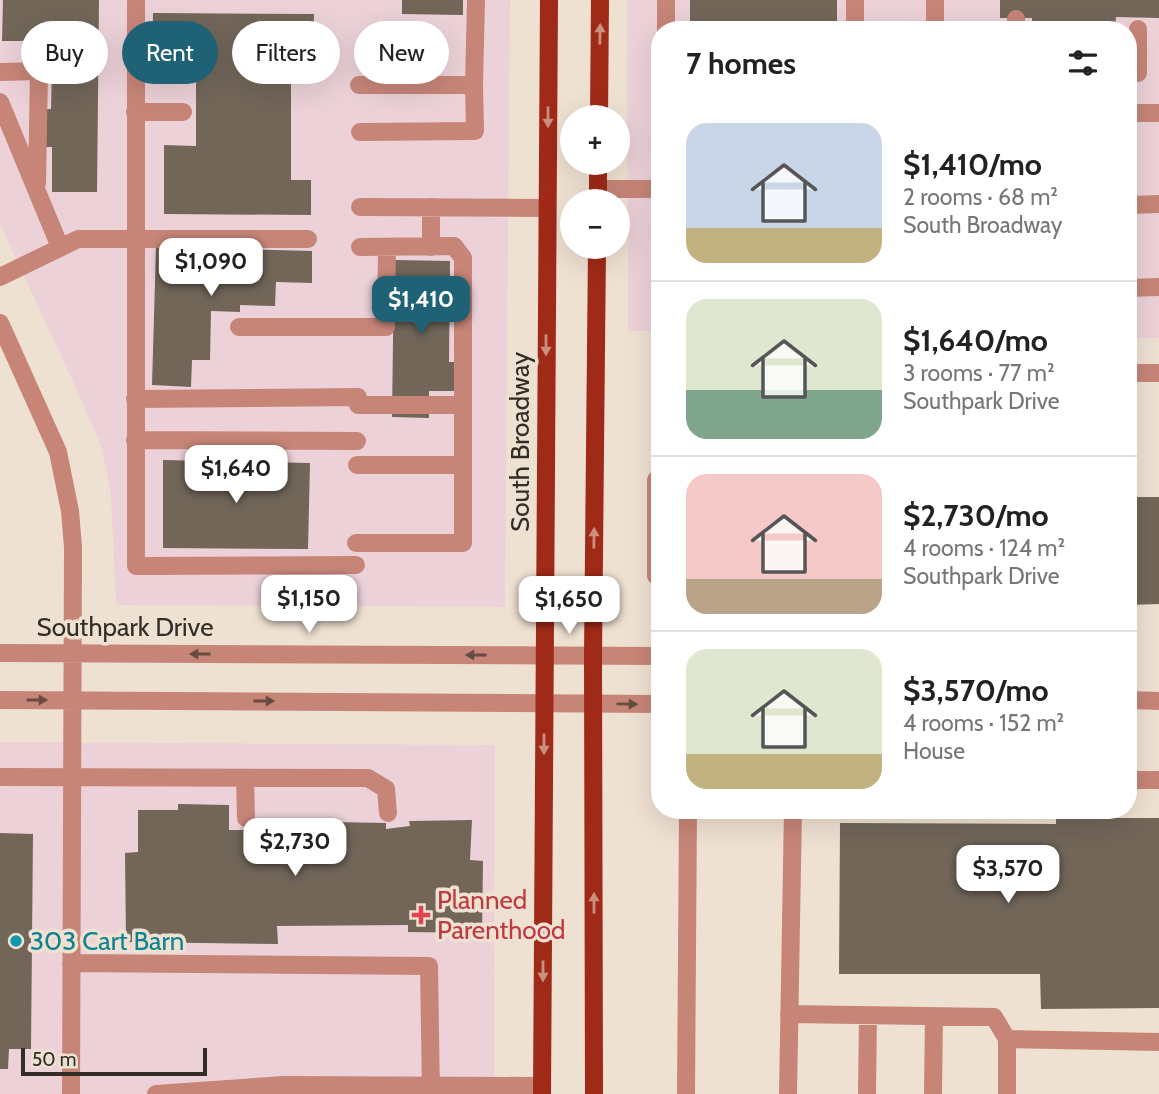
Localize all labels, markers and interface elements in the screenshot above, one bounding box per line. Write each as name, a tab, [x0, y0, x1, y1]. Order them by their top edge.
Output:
chip: Buy	[21, 21, 108, 84]
chip: Rent	[122, 21, 218, 84]
chip: Filters	[232, 21, 340, 84]
chip: New	[354, 21, 449, 84]
one-way arrow	[594, 23, 606, 45]
icon: filters	[1064, 44, 1102, 82]
text: 7 homes	[686, 45, 796, 82]
map controls	[560, 105, 630, 259]
button: +	[560, 105, 630, 175]
one-way arrow	[542, 106, 554, 128]
text: $1,410/mo	[903, 146, 1042, 183]
icon: home	[742, 151, 826, 235]
text: 2 rooms · 68 m²	[903, 183, 1058, 211]
button: −	[560, 189, 630, 259]
text: South Broadway	[903, 211, 1062, 239]
pin: $1,090	[154, 238, 268, 298]
text: $1,090	[175, 247, 247, 275]
pin: $1,410	[364, 276, 478, 336]
text: $1,410	[388, 285, 454, 313]
text: $1,640/mo	[903, 322, 1048, 359]
icon: home	[742, 327, 826, 411]
one-way arrow	[541, 334, 552, 356]
street label: South Broadway	[504, 352, 536, 532]
text: 3 rooms · 77 m²	[903, 359, 1055, 387]
text: Southpark Drive	[903, 387, 1060, 415]
pin: $1,640	[179, 446, 293, 505]
text: $1,640	[201, 454, 271, 482]
text: $2,730/mo	[903, 497, 1049, 534]
icon: home	[742, 502, 826, 586]
one-way arrow	[588, 527, 600, 549]
text: 4 rooms · 124 m²	[903, 534, 1065, 562]
text: Southpark Drive	[903, 562, 1060, 590]
pin: $1,150	[252, 576, 366, 635]
pin: $1,650	[512, 576, 626, 636]
text: $1,150	[277, 584, 341, 612]
text: $1,650	[535, 585, 603, 613]
street label: Southpark Drive	[37, 611, 213, 643]
one-way arrow	[189, 648, 211, 660]
one-way arrow	[465, 649, 487, 661]
text: $3,570/mo	[903, 672, 1049, 709]
icon: home	[742, 677, 826, 761]
one-way arrow	[26, 694, 48, 706]
one-way arrow	[253, 695, 275, 707]
one-way arrow	[616, 698, 638, 710]
text: 4 rooms · 152 m²	[903, 709, 1064, 737]
one-way arrow	[538, 733, 550, 755]
text: House	[903, 737, 965, 765]
pin: $2,730	[238, 818, 352, 878]
text: $2,730	[259, 827, 331, 855]
pin: $3,570	[951, 846, 1065, 905]
text: $3,570	[972, 854, 1044, 882]
place label: Planned Parenthood	[437, 884, 565, 946]
one-way arrow	[588, 892, 600, 914]
marker: Planned Parenthood	[411, 905, 431, 925]
place label: 303 Cart Barn	[30, 925, 184, 957]
marker: 303 Cart Barn	[8, 933, 24, 949]
one-way arrow	[537, 960, 549, 982]
scale bar	[21, 1045, 206, 1077]
text: 50 m	[32, 1048, 76, 1071]

